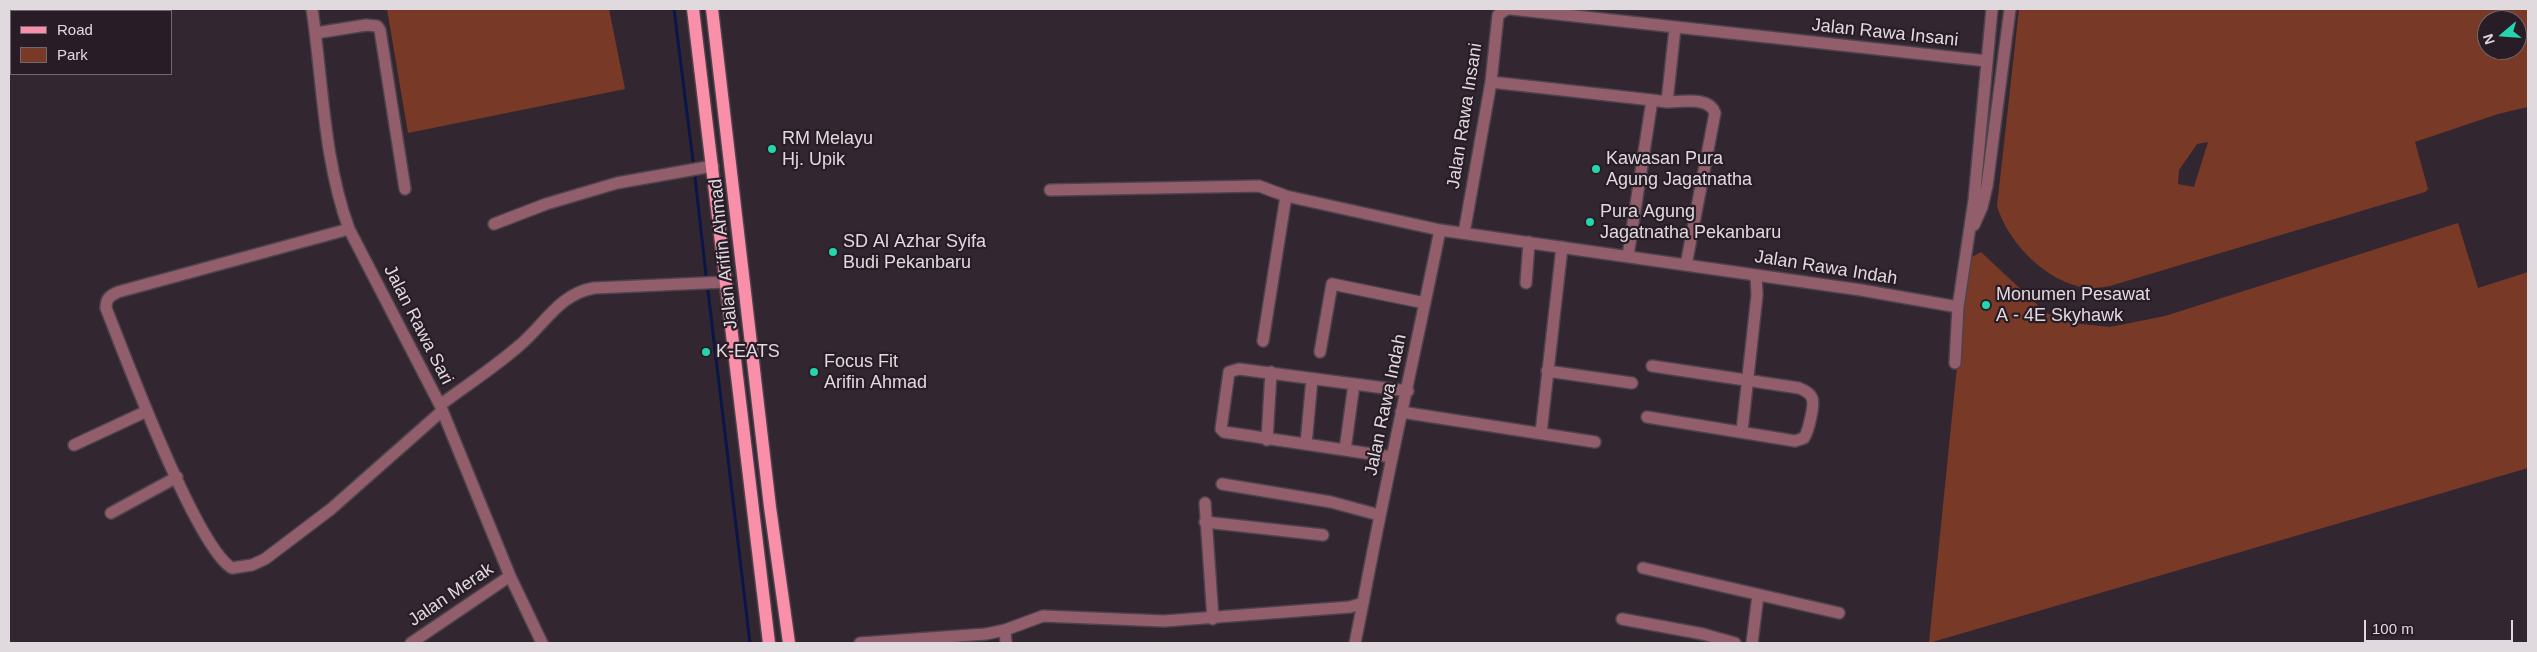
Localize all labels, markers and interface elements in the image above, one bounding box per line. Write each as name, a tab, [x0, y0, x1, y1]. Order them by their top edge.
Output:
legend	[10, 10, 172, 75]
north arrow	[2477, 10, 2527, 60]
street label: Jalan Rawa Insani	[1811, 15, 1959, 51]
text: Road	[57, 21, 93, 38]
text: N	[2480, 32, 2498, 47]
street label: Jalan Rawa Insani	[1443, 42, 1487, 190]
text: Park	[57, 46, 88, 63]
place label: RM Melayu Hj. Upik	[782, 128, 873, 170]
marker: RM Melayu Hj. Upik	[766, 143, 778, 155]
place label: Kawasan Pura Agung Jagatnatha	[1606, 148, 1752, 190]
marker: Kawasan Pura Agung Jagatnatha	[1590, 163, 1602, 175]
street label: Jalan Arifin Ahmad	[705, 178, 743, 330]
place label: Pura Agung Jagatnatha Pekanbaru	[1600, 201, 1781, 243]
marker: Pura Agung Jagatnatha Pekanbaru	[1584, 216, 1596, 228]
place label: SD Al Azhar Syifa Budi Pekanbaru	[843, 231, 986, 274]
marker: SD Al Azhar Syifa Budi Pekanbaru	[827, 246, 839, 258]
street label: Jalan Rawa Indah	[1753, 246, 1899, 290]
street label: Jalan Rawa Sari	[379, 262, 457, 388]
place label: Monumen Pesawat A - 4E Skyhawk	[1996, 284, 2150, 326]
marker: Monumen Pesawat A - 4E Skyhawk	[1980, 299, 1992, 311]
street label: Jalan Rawa Indah	[1360, 332, 1412, 478]
place label: K-EATS	[716, 341, 780, 363]
marker: K-EATS	[700, 346, 712, 358]
place label: Focus Fit Arifin Ahmad	[824, 351, 927, 394]
marker: Focus Fit Arifin Ahmad	[808, 366, 820, 378]
street label: Jalan Merak	[404, 559, 498, 631]
scale bar	[2367, 610, 2516, 642]
text: 100 m	[2372, 620, 2414, 637]

